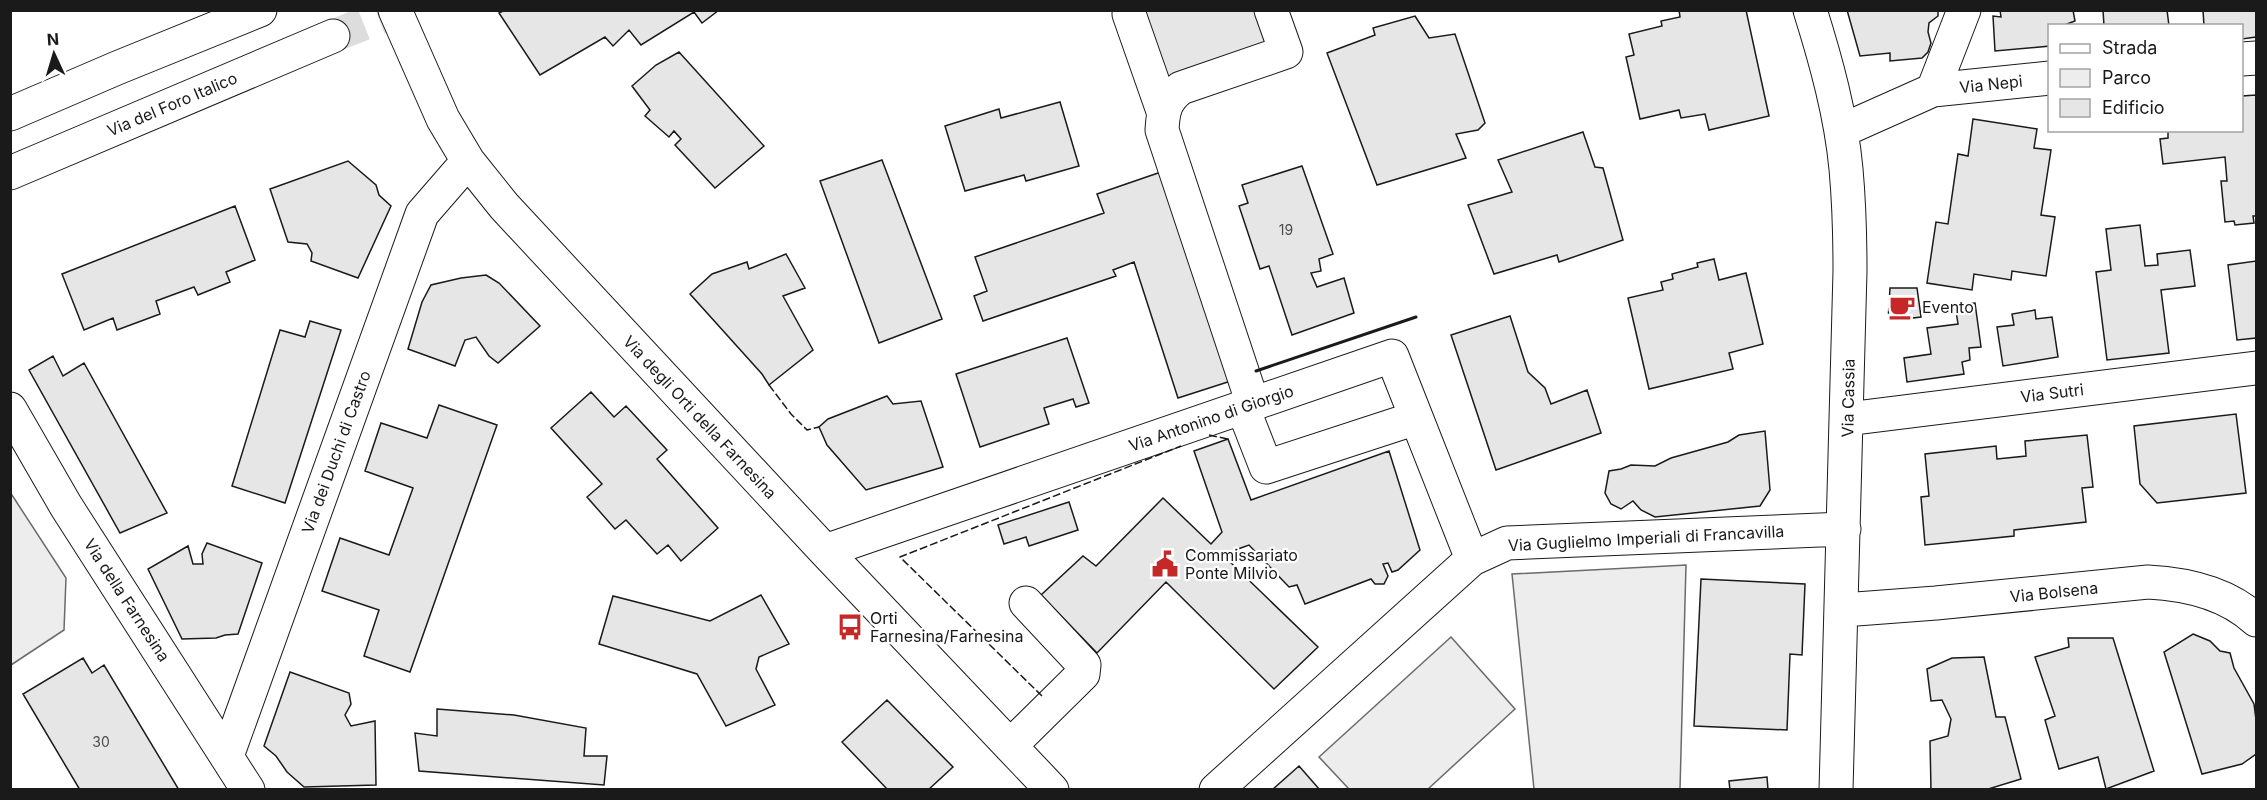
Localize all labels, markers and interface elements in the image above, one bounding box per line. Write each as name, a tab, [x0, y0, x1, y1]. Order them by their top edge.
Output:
north arrow	[24, 24, 84, 84]
legend	[2048, 24, 2243, 132]
text: N	[46, 29, 60, 49]
text: Strada	[2102, 37, 2157, 58]
text: Parco	[2102, 67, 2151, 88]
street label: Via del Foro Italico	[104, 68, 240, 140]
street label: Via Nepi	[1958, 71, 2024, 97]
text: Edificio	[2102, 97, 2165, 118]
house number: 19	[1279, 221, 1293, 238]
cafe icon: Evento	[1887, 292, 1917, 322]
place label: Evento	[1922, 297, 1974, 317]
street label: Via degli Orti della Farnesina	[619, 331, 781, 503]
street label: Via Cassia	[1837, 358, 1859, 438]
street label: Via dei Duchi di Castro	[297, 368, 375, 536]
street label: Via Sutri	[2019, 379, 2085, 407]
street label: Via Antonino di Giorgio	[1126, 380, 1296, 456]
street label: Via Guglielmo Imperiali di Francavilla	[1507, 521, 1785, 555]
street label: Via della Farnesina	[80, 535, 174, 665]
place label: Commissariato Ponte Milvio	[1185, 545, 1298, 583]
public building icon: Commissariato Ponte Milvio	[1150, 549, 1180, 579]
street label: Via Bolsena	[2009, 577, 2099, 607]
place label: Orti Farnesina/Farnesina	[870, 608, 1023, 646]
bus stop icon: Orti Farnesina/Farnesina	[835, 612, 865, 642]
house number: 30	[92, 733, 110, 750]

